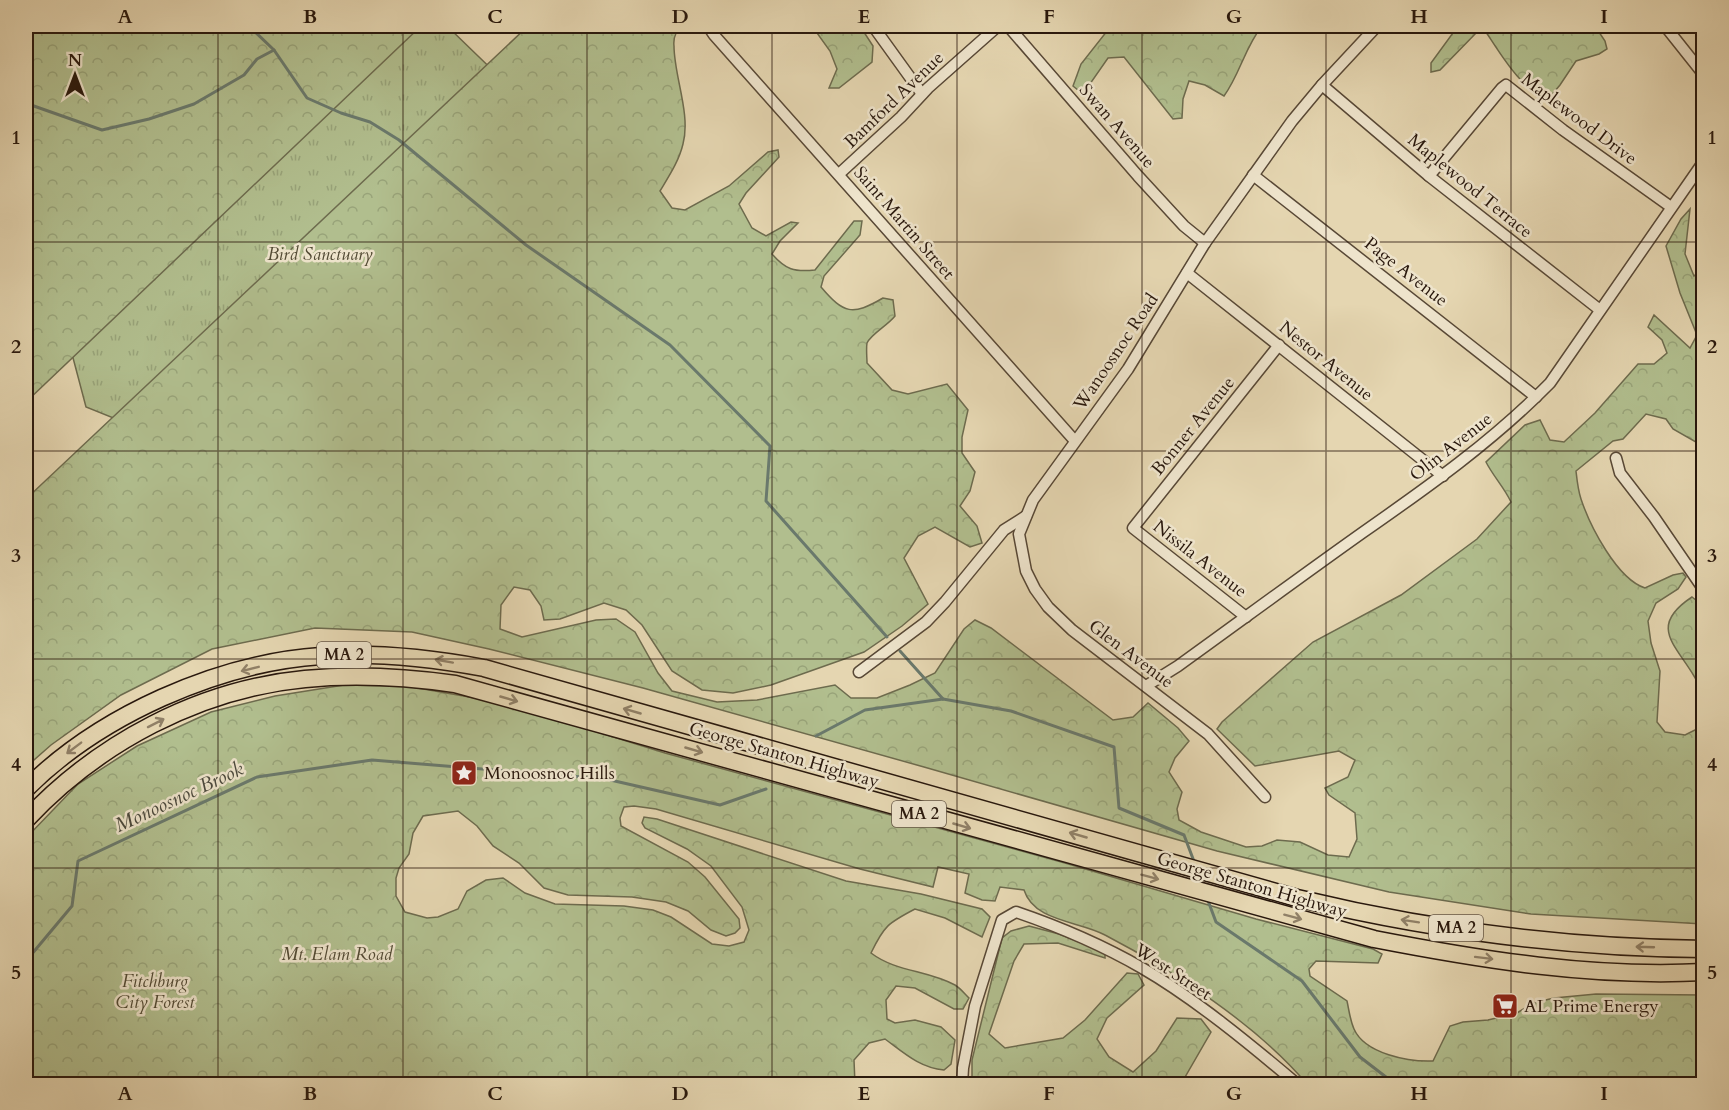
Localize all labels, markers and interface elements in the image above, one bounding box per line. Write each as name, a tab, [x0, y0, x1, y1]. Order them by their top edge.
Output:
text: A	[117, 3, 133, 30]
text: B	[303, 3, 317, 30]
text: C	[487, 3, 503, 30]
text: D	[671, 3, 689, 30]
text: E	[858, 3, 870, 30]
text: F	[1043, 3, 1055, 30]
text: G	[1226, 3, 1242, 30]
text: H	[1410, 3, 1428, 30]
text: I	[1600, 3, 1608, 30]
north arrow	[45, 45, 105, 105]
street label: Bamford Avenue	[839, 46, 949, 154]
text: N	[68, 50, 82, 72]
street label: Maplewood Drive	[1516, 67, 1642, 171]
street label: Swan Avenue	[1073, 78, 1161, 174]
text: 1	[11, 124, 21, 151]
text: 1	[1707, 124, 1717, 151]
street label: Maplewood Terrace	[1402, 128, 1538, 244]
street label: Saint Martin Street	[848, 161, 961, 285]
street label: Page Avenue	[1359, 231, 1453, 313]
park label: Bird Sanctuary	[267, 242, 373, 267]
street label: Wanoosnoc Road	[1067, 288, 1165, 416]
street label: Nestor Avenue	[1274, 315, 1378, 407]
text: 2	[11, 333, 21, 360]
text: 2	[1707, 333, 1717, 360]
street label: Bonner Avenue	[1145, 371, 1241, 481]
street label: Olin Avenue	[1404, 407, 1498, 487]
street label: Nissila Avenue	[1148, 514, 1252, 604]
text: 3	[11, 542, 21, 569]
text: 3	[1707, 542, 1717, 569]
street label: Glen Avenue	[1083, 614, 1179, 694]
road number: MA 2	[317, 642, 371, 668]
one-way arrow	[434, 655, 454, 666]
one-way arrow	[241, 663, 260, 675]
one-way arrow	[499, 693, 518, 705]
one-way arrow	[623, 705, 642, 716]
street label: George Stanton Highway	[686, 716, 883, 794]
one-way arrow	[147, 717, 164, 729]
one-way arrow	[66, 742, 82, 754]
one-way arrow	[684, 745, 703, 756]
text: 4	[11, 751, 21, 778]
text: 4	[1707, 751, 1717, 778]
water label: Monoosnoc Brook	[110, 755, 248, 839]
place icon: Monoosnoc Hills	[449, 758, 479, 788]
place label: Monoosnoc Hills	[484, 761, 615, 786]
road number: MA 2	[892, 801, 946, 827]
one-way arrow	[952, 821, 971, 832]
one-way arrow	[1069, 829, 1088, 840]
street label: George Stanton Highway	[1154, 846, 1351, 924]
one-way arrow	[1140, 872, 1159, 883]
one-way arrow	[1283, 912, 1302, 924]
road number: MA 2	[1429, 915, 1483, 941]
one-way arrow	[1400, 916, 1420, 927]
street label: West Street	[1128, 937, 1217, 1007]
park label: Mt. Elam Road	[282, 942, 394, 967]
one-way arrow	[1636, 942, 1656, 953]
one-way arrow	[1473, 953, 1493, 964]
text: 5	[11, 959, 21, 986]
text: 5	[1707, 959, 1717, 986]
park label: Fitchburg City Forest	[116, 969, 195, 1015]
supermarket icon: AL Prime Energy	[1490, 991, 1520, 1021]
place label: AL Prime Energy	[1524, 994, 1659, 1019]
text: A	[117, 1080, 133, 1107]
text: B	[303, 1080, 317, 1107]
text: C	[487, 1080, 503, 1107]
text: D	[671, 1080, 689, 1107]
text: E	[858, 1080, 870, 1107]
text: F	[1043, 1080, 1055, 1107]
text: G	[1226, 1080, 1242, 1107]
text: H	[1410, 1080, 1428, 1107]
text: I	[1600, 1080, 1608, 1107]

